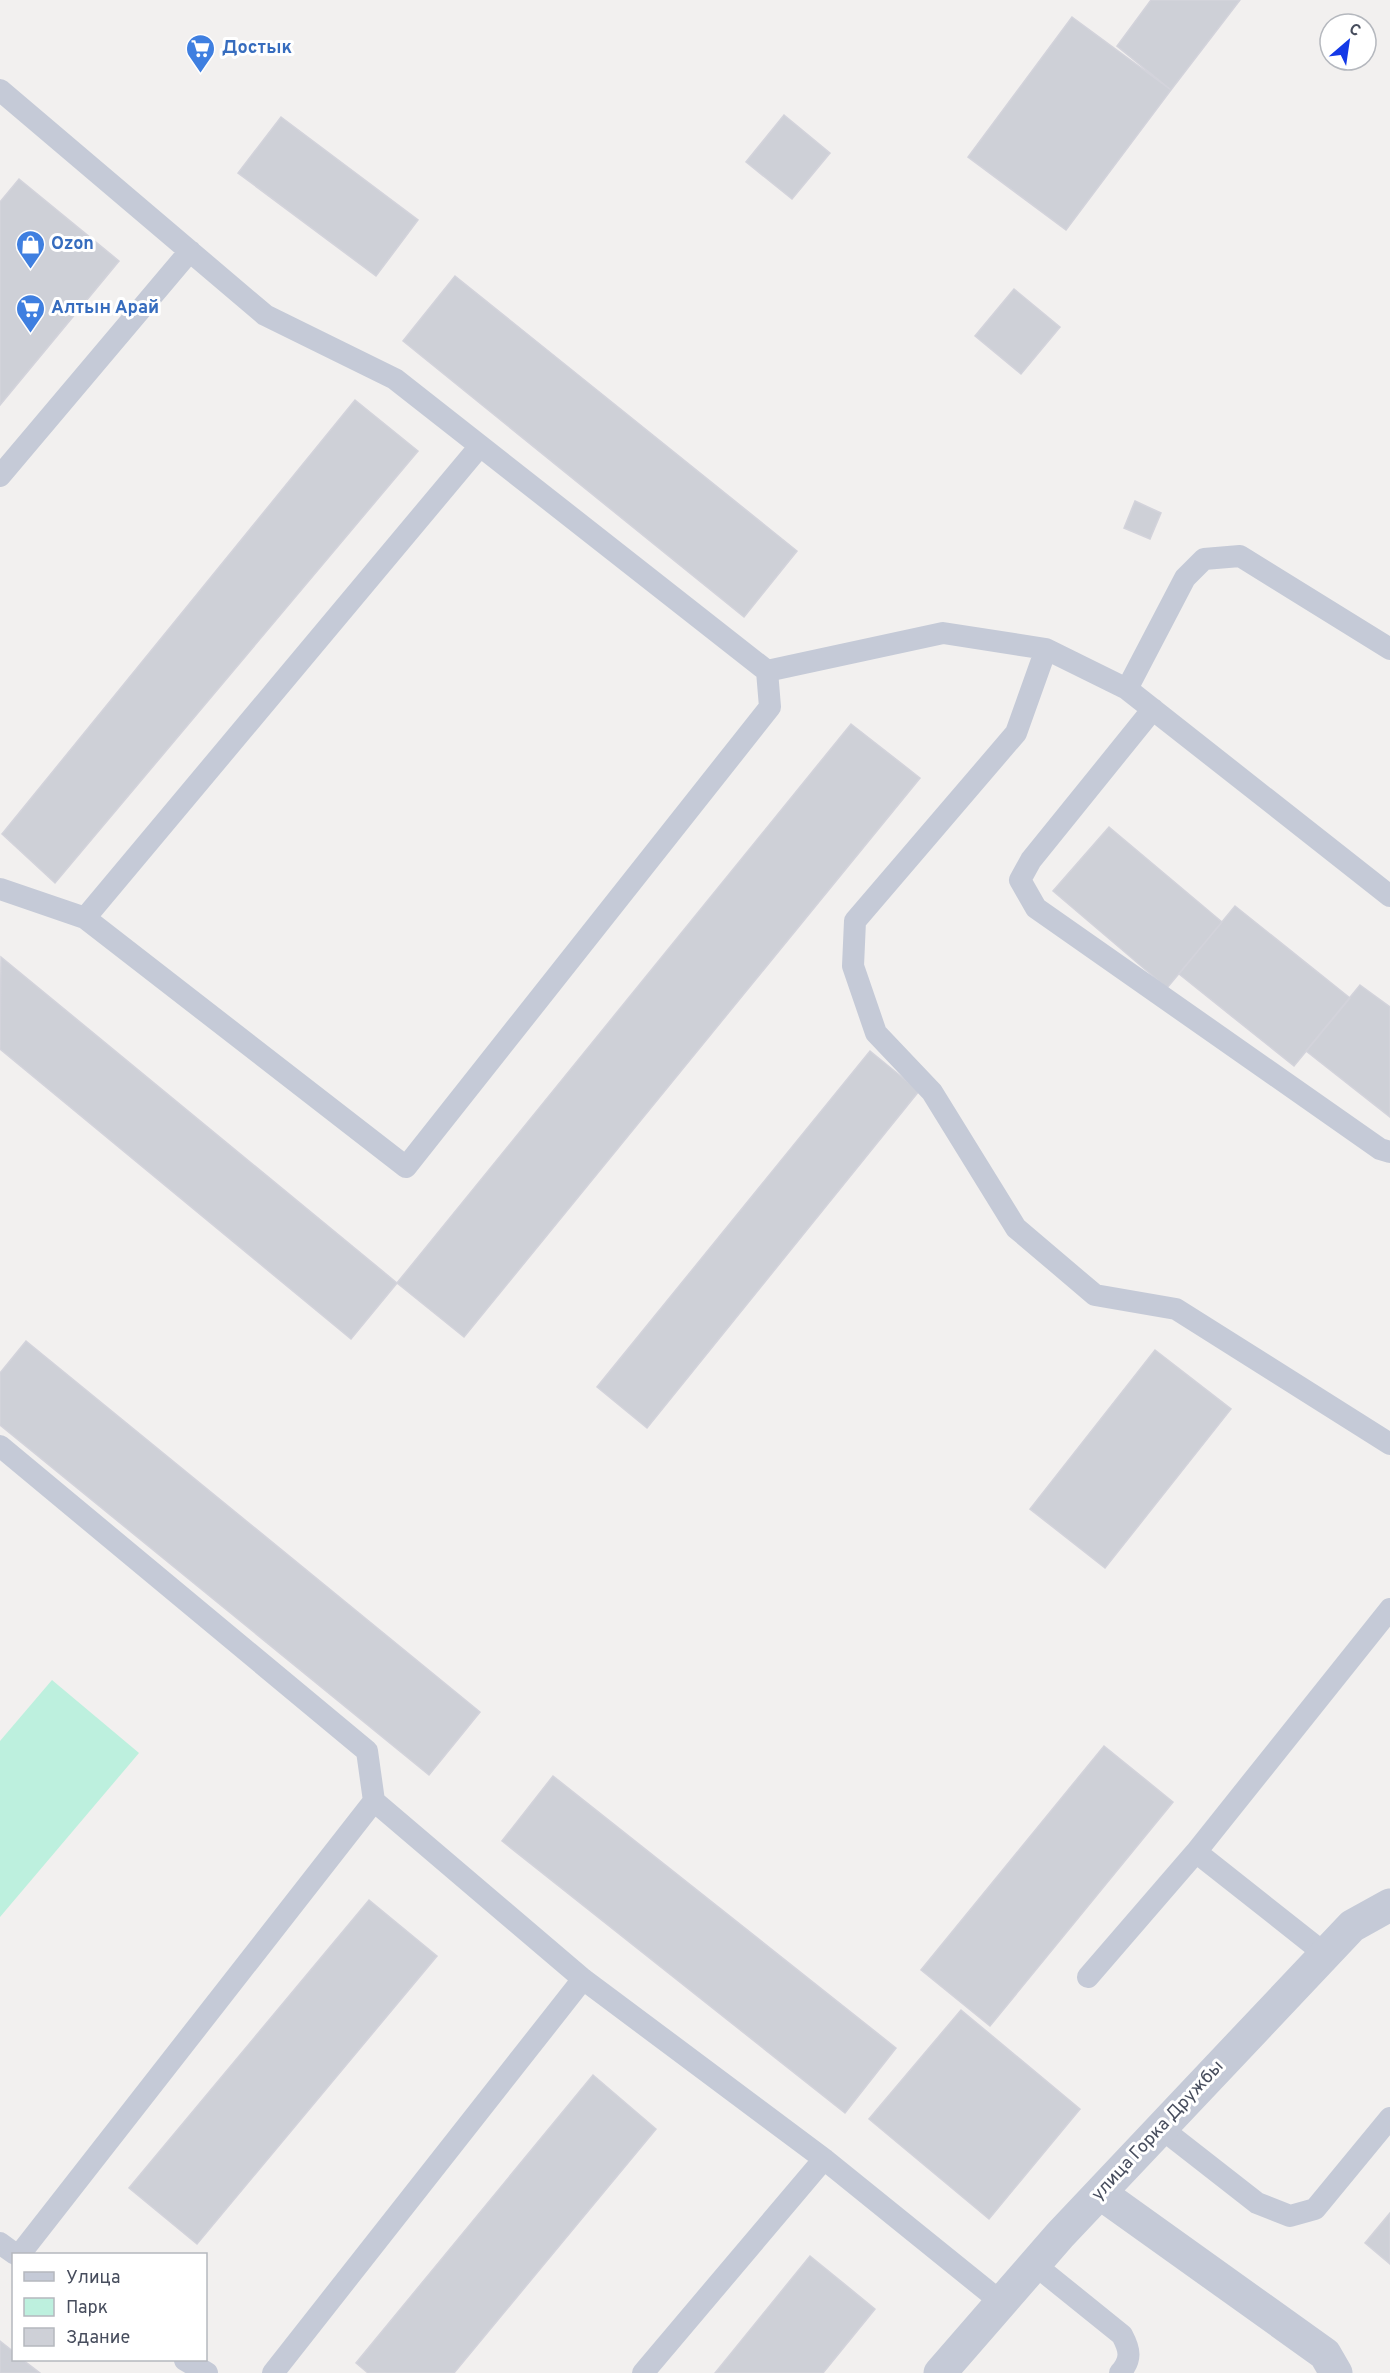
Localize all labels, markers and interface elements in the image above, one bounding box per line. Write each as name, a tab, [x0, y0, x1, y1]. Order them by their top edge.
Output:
north arrow	[1318, 12, 1378, 72]
text: С	[1345, 19, 1364, 42]
supermarket icon: Достык	[185, 32, 217, 74]
place label: Достык	[222, 37, 293, 60]
shop icon: Ozon	[14, 228, 46, 270]
place label: Ozon	[51, 233, 94, 256]
supermarket icon: Алтын Арай	[14, 292, 46, 334]
place label: Алтын Арай	[51, 297, 159, 320]
street label: улица Горка Дружбы	[1087, 2056, 1229, 2206]
legend	[12, 2253, 207, 2361]
text: Улица	[66, 2267, 120, 2290]
text: Парк	[66, 2297, 108, 2320]
text: Здание	[66, 2327, 130, 2350]

